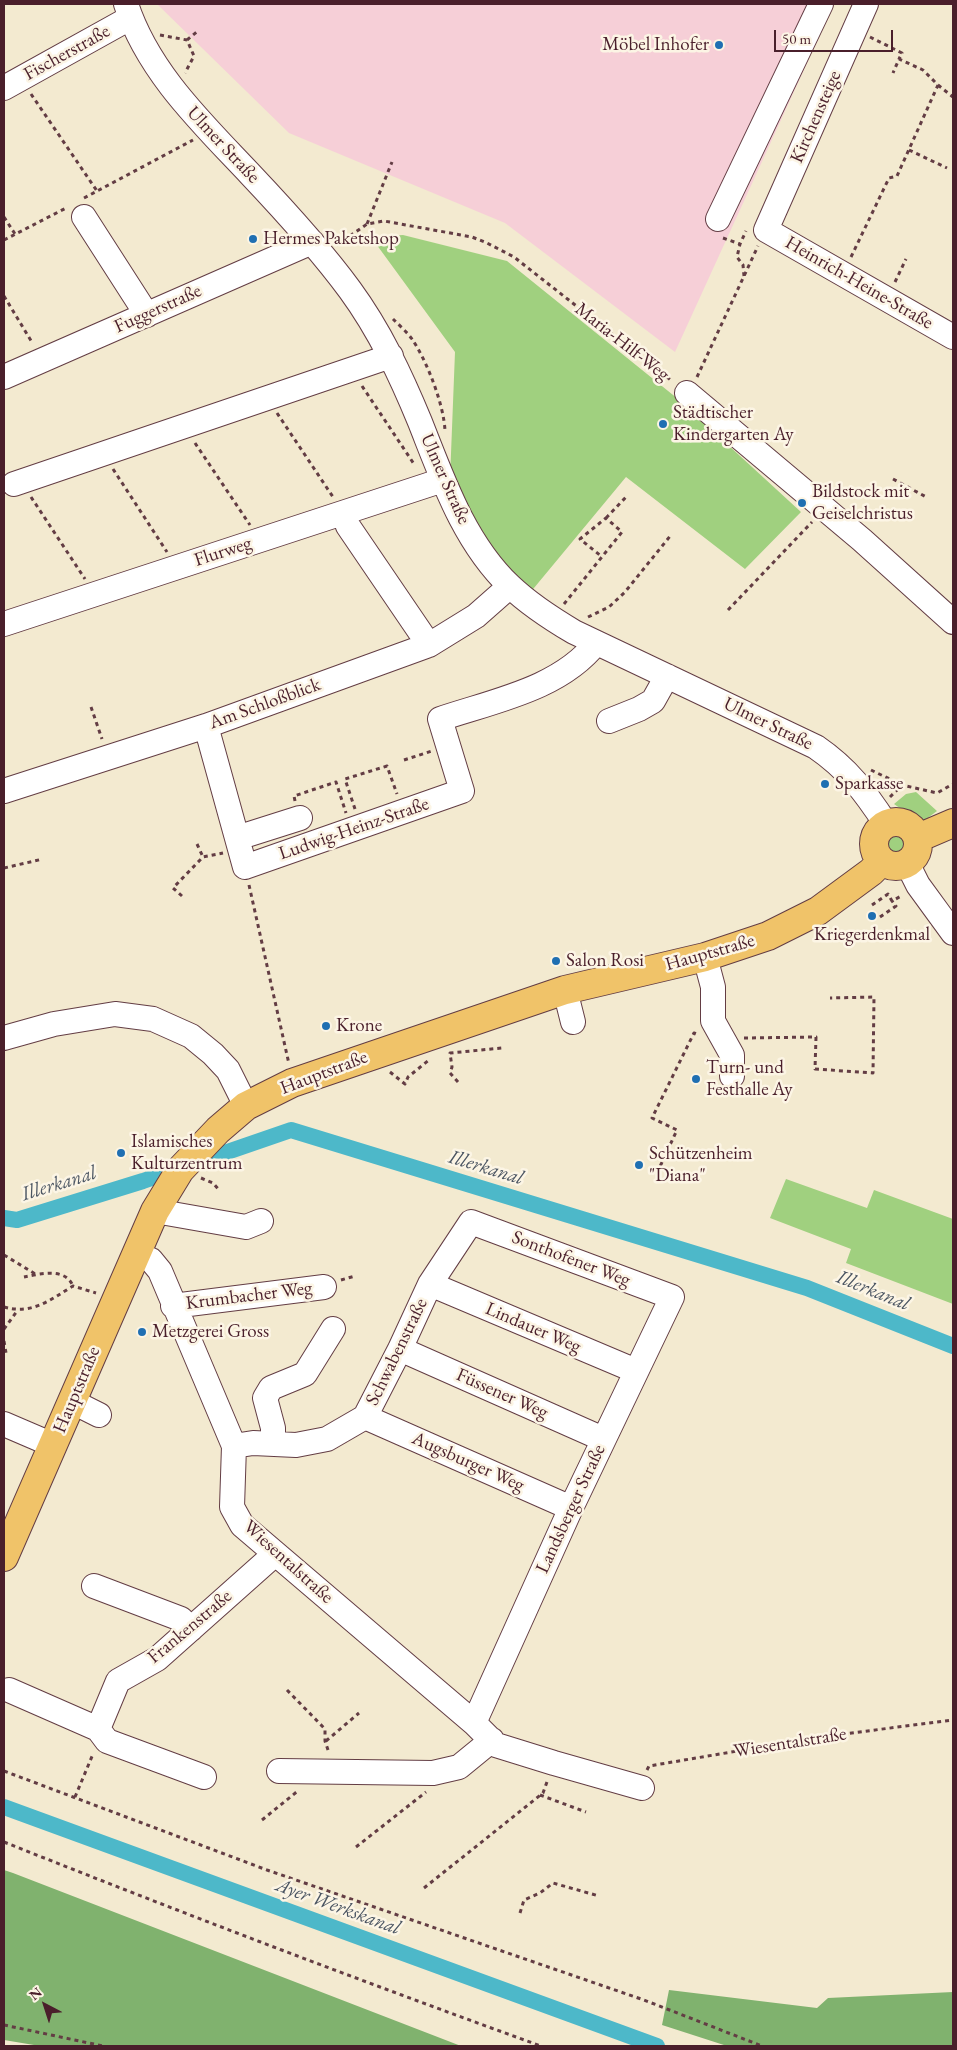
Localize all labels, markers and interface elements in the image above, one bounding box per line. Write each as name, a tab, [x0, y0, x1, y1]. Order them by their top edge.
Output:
street label: Fischerstraße	[20, 20, 114, 86]
scale bar	[777, 20, 896, 52]
text: 50 m	[782, 29, 811, 48]
place label: Möbel Inhofer	[602, 34, 709, 56]
marker: Möbel Inhofer	[713, 39, 725, 51]
street label: Kirchensteige	[786, 67, 846, 167]
street label: Ulmer Straße	[182, 102, 264, 188]
place label: Hermes Paketshop	[263, 228, 399, 250]
street label: Heinrich-Heine-Straße	[781, 231, 937, 335]
marker: Hermes Paketshop	[247, 233, 259, 245]
street label: Fuggerstraße	[111, 280, 205, 338]
street label: Maria-Hilf-Weg	[570, 298, 674, 386]
place label: Städtischer Kindergarten Ay	[673, 402, 794, 446]
marker: Städtischer Kindergarten Ay	[657, 418, 669, 430]
street label: Ulmer Straße	[415, 430, 475, 528]
place label: Bildstock mit Geiselchristus	[812, 481, 913, 525]
marker: Bildstock mit Geiselchristus	[796, 497, 808, 509]
street label: Flurweg	[191, 532, 255, 572]
street label: Am Schloßblick	[206, 673, 324, 735]
street label: Ulmer Straße	[720, 693, 816, 755]
place label: Sparkasse	[835, 773, 903, 795]
marker: Sparkasse	[819, 778, 831, 790]
street label: Ludwig-Heinz-Straße	[276, 793, 432, 865]
marker: Kriegerdenkmal	[866, 910, 878, 922]
place label: Kriegerdenkmal	[814, 924, 930, 946]
street label: Hauptstraße	[663, 929, 757, 977]
place label: Salon Rosi	[566, 950, 644, 972]
marker: Salon Rosi	[550, 955, 562, 967]
place label: Krone	[336, 1015, 382, 1037]
marker: Krone	[320, 1020, 332, 1032]
street label: Hauptstraße	[277, 1046, 371, 1100]
place label: Turn- und Festhalle Ay	[706, 1057, 793, 1101]
marker: Turn- und Festhalle Ay	[690, 1073, 702, 1085]
place label: Islamisches Kulturzentrum	[131, 1131, 243, 1175]
place label: Schützenheim "Diana"	[649, 1143, 753, 1187]
water label: Illerkanal	[446, 1145, 526, 1191]
marker: Islamisches Kulturzentrum	[115, 1147, 127, 1159]
marker: Schützenheim "Diana"	[633, 1159, 645, 1171]
water label: Illerkanal	[19, 1161, 99, 1207]
street label: Sonthofener Weg	[508, 1226, 634, 1292]
water label: Illerkanal	[833, 1265, 913, 1317]
street label: Krumbacher Weg	[184, 1277, 314, 1315]
street label: Schwabenstraße	[361, 1295, 433, 1409]
street label: Lindauer Weg	[482, 1298, 584, 1358]
place label: Metzgerei Gross	[152, 1321, 269, 1343]
marker: Metzgerei Gross	[136, 1326, 148, 1338]
street label: Hauptstraße	[49, 1343, 105, 1437]
street label: Füssener Weg	[453, 1364, 551, 1424]
street label: Augsburger Weg	[408, 1427, 528, 1497]
street label: Landsberger Straße	[531, 1441, 611, 1577]
street label: Wiesentalstraße	[238, 1515, 338, 1609]
street label: Frankenstraße	[143, 1585, 237, 1669]
street label: Wiesentalstraße	[732, 1723, 848, 1763]
water label: Ayer Werkskanal	[273, 1873, 403, 1941]
north arrow	[20, 1980, 70, 2030]
text: N	[25, 1983, 45, 2004]

